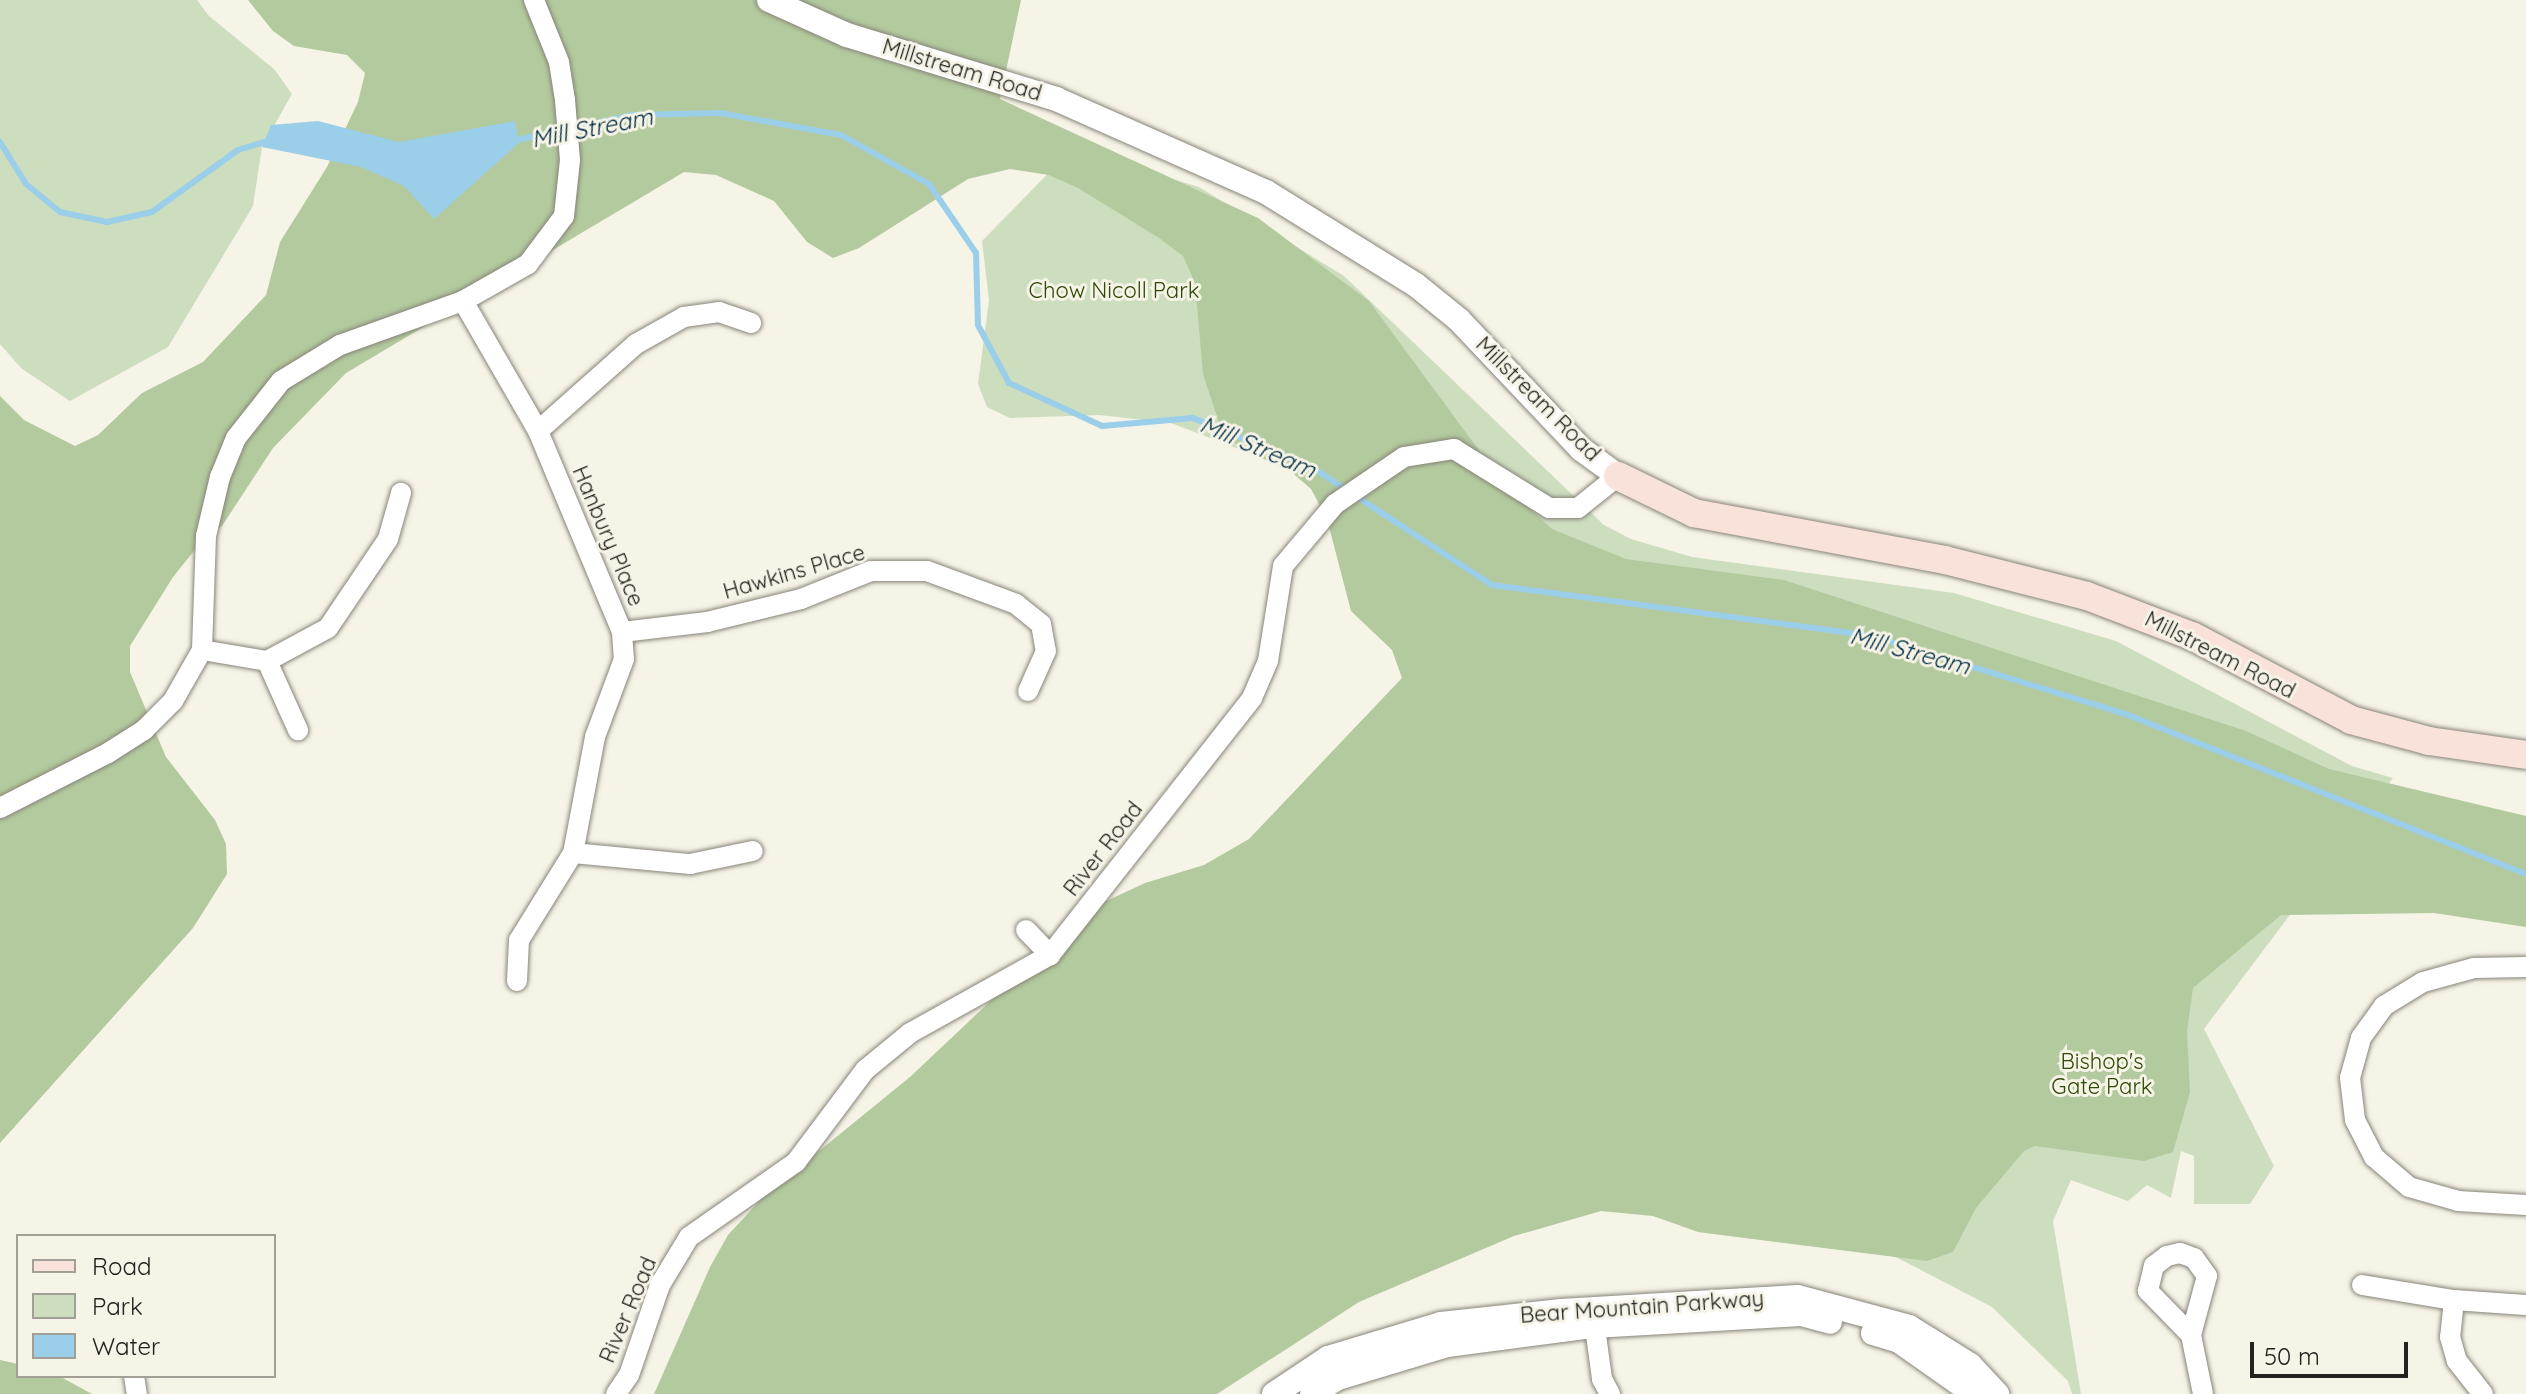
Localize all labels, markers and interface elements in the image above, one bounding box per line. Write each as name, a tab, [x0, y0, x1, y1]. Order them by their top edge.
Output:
street label: Millstream Road	[879, 33, 1045, 107]
water label: Mill Stream	[529, 102, 655, 154]
park label: Chow Nicoll Park	[1029, 278, 1199, 304]
street label: Millstream Road	[1470, 331, 1606, 467]
water label: Mill Stream	[1196, 410, 1320, 484]
street label: Hanbury Place	[567, 462, 649, 610]
street label: Hawkins Place	[720, 539, 868, 605]
street label: Millstream Road	[2140, 606, 2300, 704]
water label: Mill Stream	[1847, 621, 1973, 681]
street label: River Road	[1058, 797, 1148, 901]
park label: Bishop's Gate Park	[2051, 1048, 2153, 1100]
legend	[16, 1234, 276, 1378]
text: Road	[92, 1251, 152, 1281]
street label: River Road	[594, 1253, 662, 1367]
street label: Bear Mountain Parkway	[1519, 1285, 1765, 1329]
text: Park	[92, 1291, 143, 1321]
scale bar	[2254, 1326, 2412, 1376]
text: Water	[92, 1331, 160, 1361]
text: 50 m	[2264, 1341, 2320, 1371]

